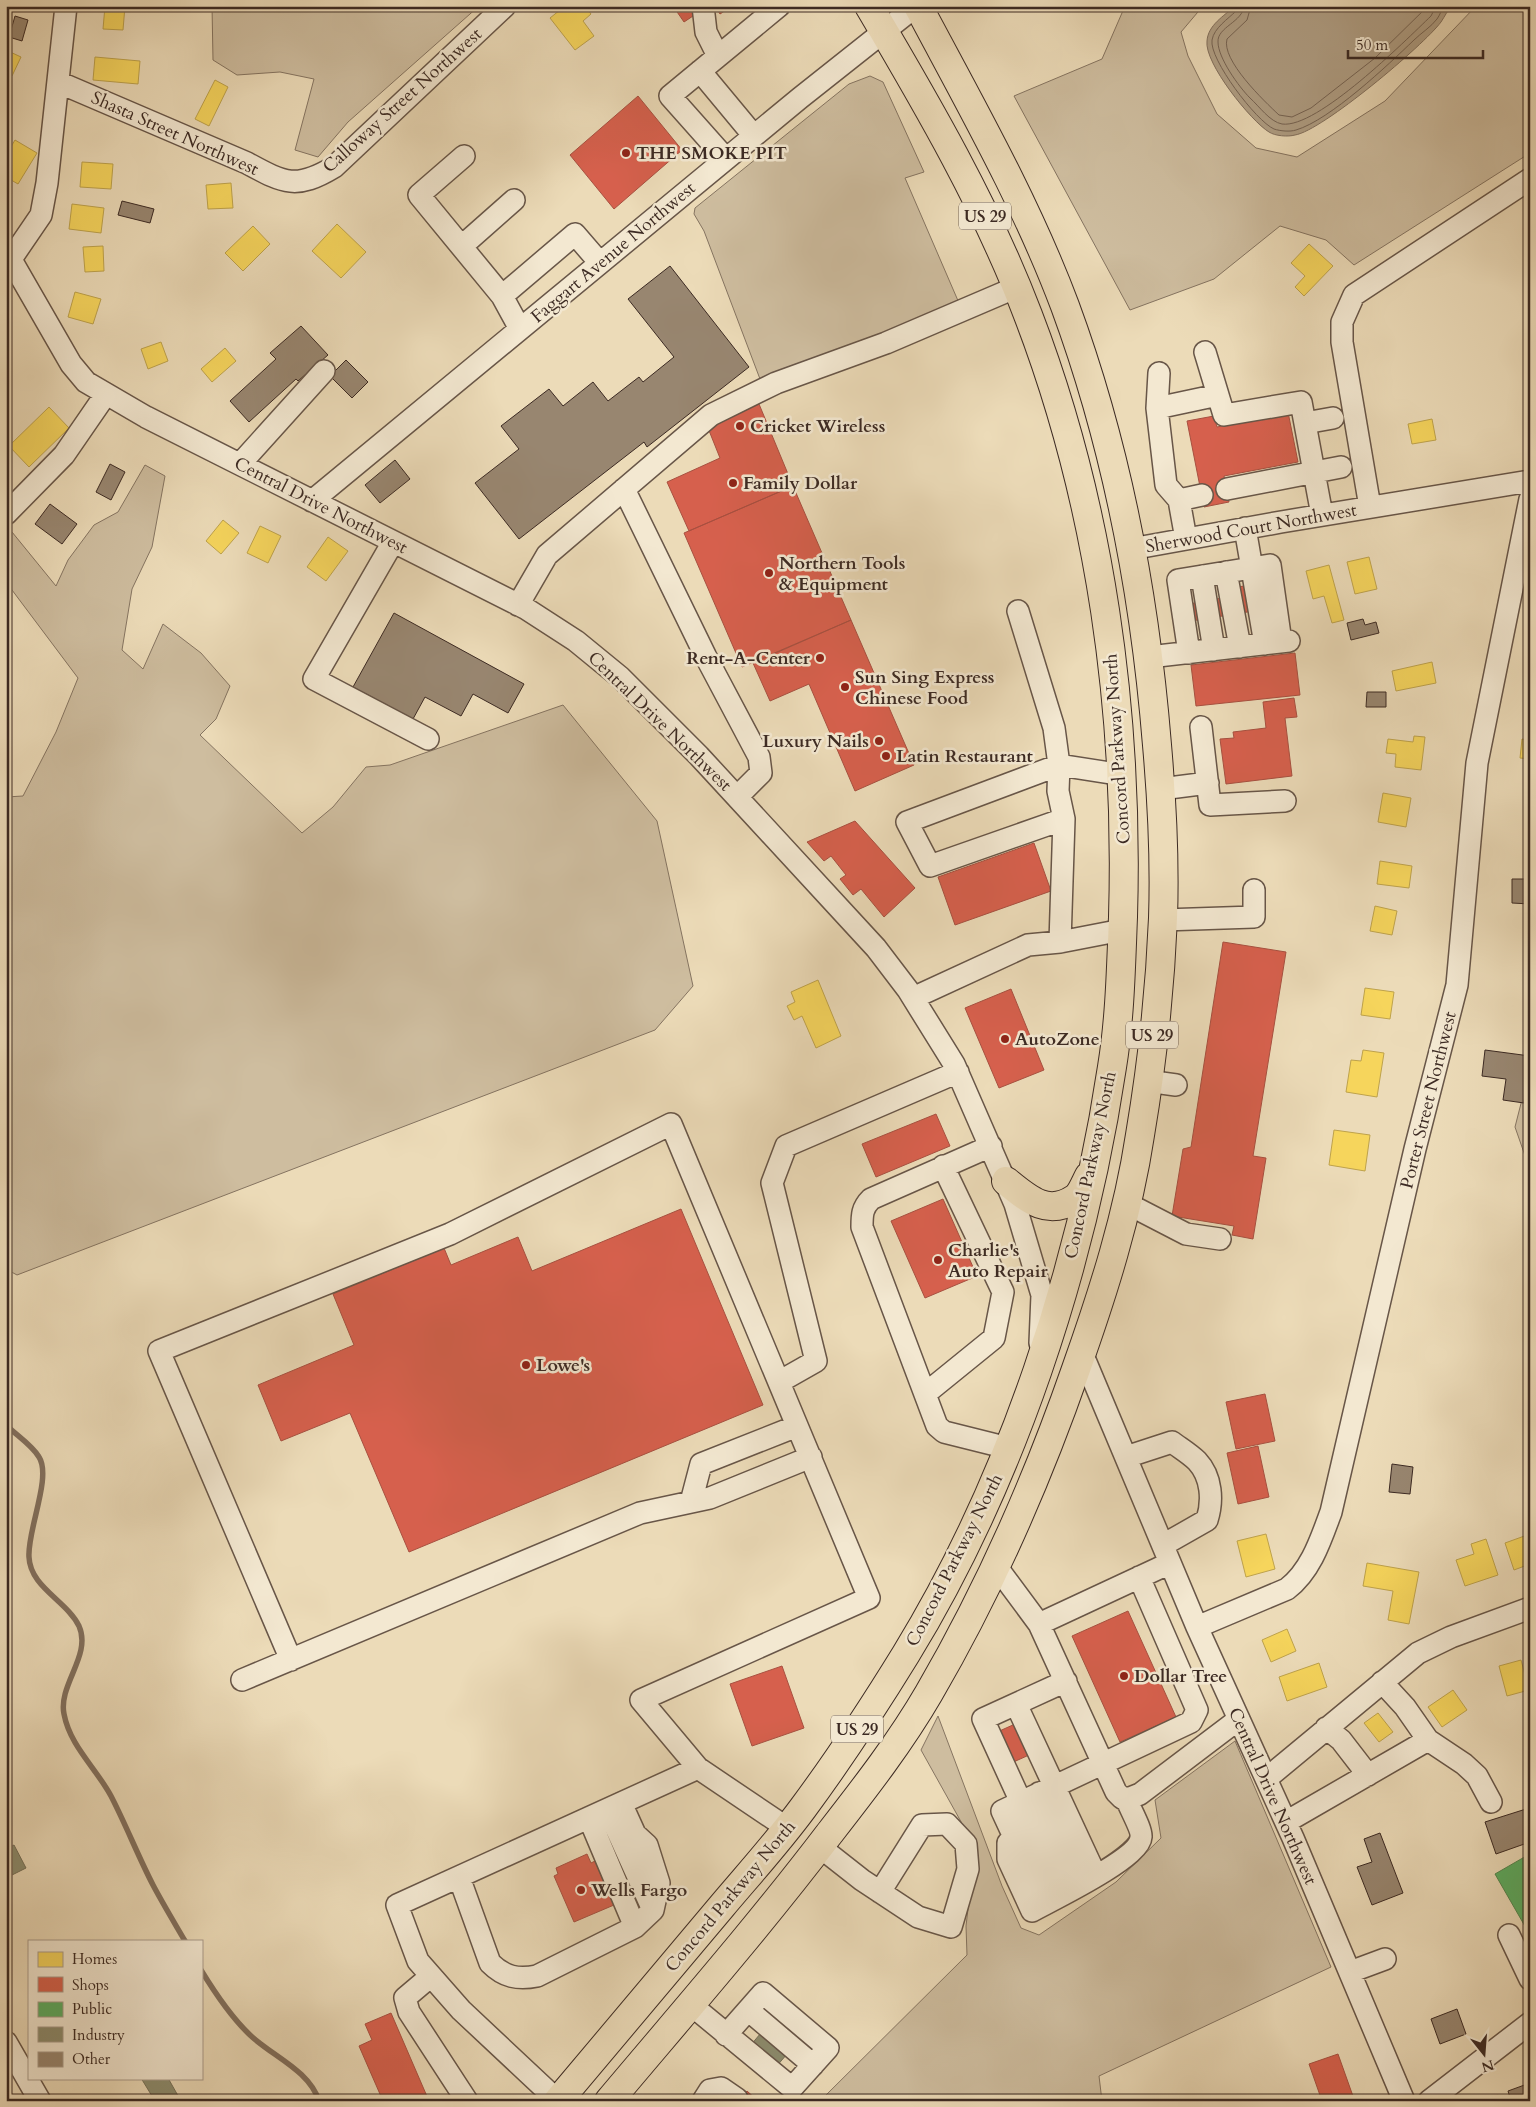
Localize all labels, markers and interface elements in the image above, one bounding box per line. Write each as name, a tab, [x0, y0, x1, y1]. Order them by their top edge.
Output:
street label: Calloway Street Northwest	[317, 22, 488, 179]
scale bar	[1348, 28, 1484, 60]
text: 50 m	[1356, 35, 1388, 55]
street label: Shasta Street Northwest	[87, 85, 263, 182]
place label: THE SMOKE PIT	[636, 141, 787, 166]
marker: THE SMOKE PIT	[620, 147, 632, 159]
street label: Faggart Avenue Northwest	[526, 176, 701, 329]
road number: US 29	[959, 202, 1011, 230]
place label: Cricket Wireless	[750, 414, 885, 439]
marker: Cricket Wireless	[734, 420, 746, 432]
street label: Central Drive Northwest	[230, 451, 412, 560]
place label: Family Dollar	[743, 471, 858, 496]
marker: Family Dollar	[727, 477, 739, 489]
street label: Sherwood Court Northwest	[1144, 498, 1359, 559]
place label: Northern Tools & Equipment	[779, 551, 905, 597]
marker: Northern Tools & Equipment	[763, 567, 775, 579]
street label: Central Drive Northwest	[582, 646, 737, 797]
place label: Rent-A-Center	[686, 646, 811, 671]
marker: Rent-A-Center	[814, 652, 826, 664]
street label: Concord Parkway North	[1098, 653, 1137, 845]
place label: Sun Sing Express Chinese Food	[855, 665, 994, 711]
marker: Sun Sing Express Chinese Food	[839, 681, 851, 693]
place label: Luxury Nails	[762, 729, 869, 754]
marker: Luxury Nails	[873, 735, 885, 747]
place label: Latin Restaurant	[896, 744, 1033, 769]
marker: Latin Restaurant	[880, 750, 892, 762]
street label: Porter Street Northwest	[1394, 1009, 1463, 1191]
road number: US 29	[1126, 1022, 1178, 1048]
place label: AutoZone	[1015, 1027, 1100, 1052]
marker: AutoZone	[999, 1033, 1011, 1045]
street label: Concord Parkway North	[1058, 1069, 1123, 1261]
place label: Charlie's Auto Repair	[948, 1238, 1049, 1284]
marker: Charlie's Auto Repair	[932, 1254, 944, 1266]
place label: Lowe's	[536, 1353, 590, 1378]
marker: Lowe's	[520, 1359, 532, 1371]
street label: Concord Parkway North	[900, 1469, 1009, 1651]
place label: Dollar Tree	[1134, 1664, 1227, 1689]
marker: Dollar Tree	[1118, 1670, 1130, 1682]
street label: Central Drive Northwest	[1222, 1704, 1323, 1889]
road number: US 29	[831, 1716, 883, 1742]
street label: Concord Parkway North	[659, 1815, 801, 1978]
place label: Wells Fargo	[590, 1878, 687, 1903]
marker: Wells Fargo	[575, 1884, 587, 1896]
legend	[28, 1940, 202, 2080]
text: Homes	[72, 1949, 117, 1969]
text: Shops	[72, 1975, 109, 1995]
text: Public	[72, 1999, 112, 2019]
text: Industry	[72, 2025, 125, 2045]
north arrow	[1458, 2030, 1508, 2080]
text: Other	[72, 2049, 111, 2069]
text: N	[1479, 2055, 1496, 2077]

